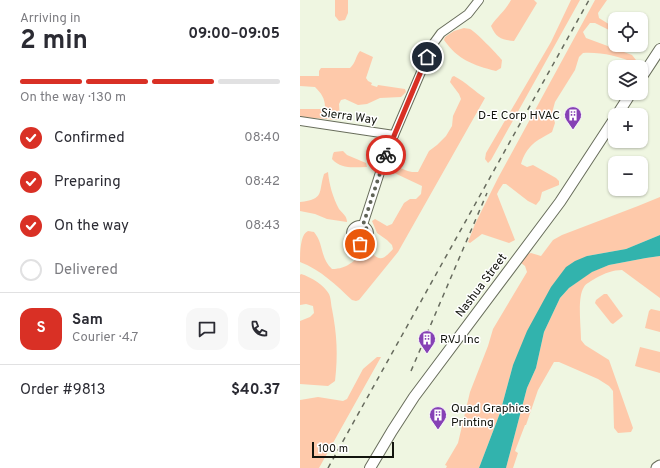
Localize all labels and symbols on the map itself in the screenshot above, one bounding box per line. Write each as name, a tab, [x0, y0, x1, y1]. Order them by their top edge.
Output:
pin	[410, 40, 444, 74]
street label: Sierra Way	[319, 105, 378, 129]
building icon: D-E Corp HVAC	[563, 105, 583, 130]
place label: D-E Corp HVAC	[478, 108, 560, 124]
courier	[366, 135, 406, 175]
pin	[343, 227, 377, 261]
street label: Nashua Street	[453, 251, 511, 321]
building icon: RVJ Inc	[417, 329, 437, 354]
place label: RVJ Inc	[440, 332, 480, 348]
place label: Quad Graphics Printing	[451, 401, 530, 431]
building icon: Quad Graphics Printing	[428, 405, 448, 430]
scale bar	[312, 440, 394, 459]

